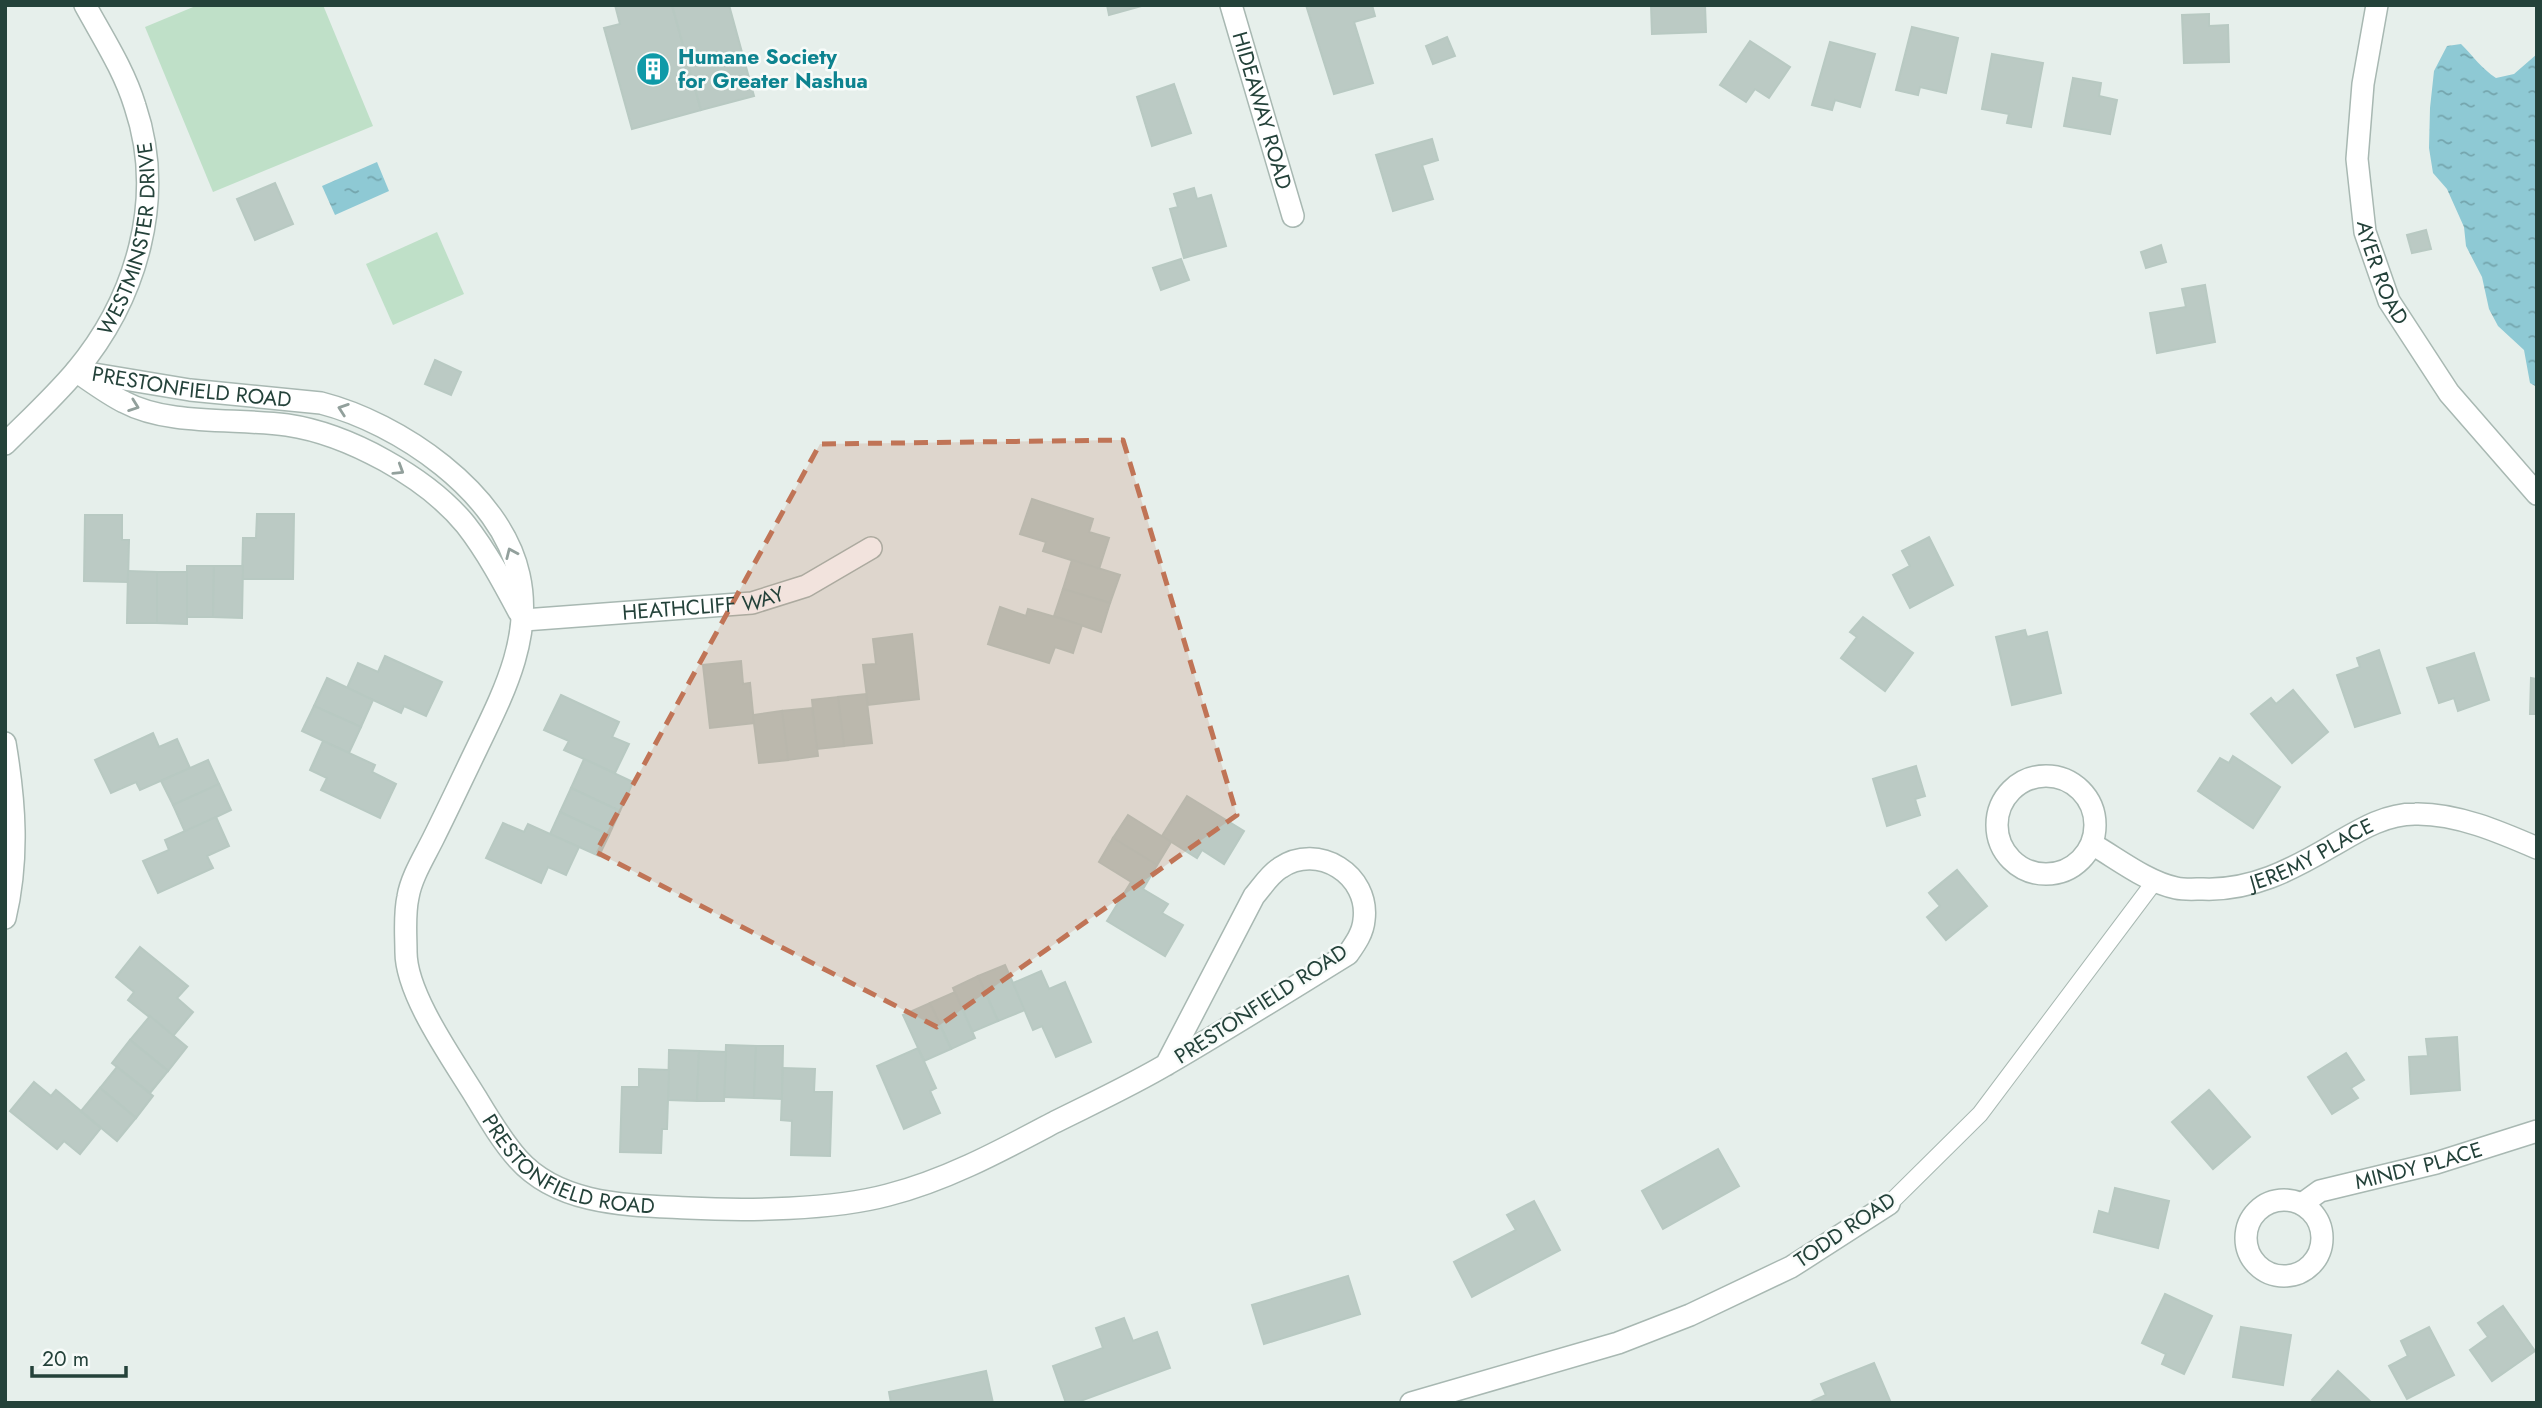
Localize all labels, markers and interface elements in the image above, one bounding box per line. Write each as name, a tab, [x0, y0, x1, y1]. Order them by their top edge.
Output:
street label: HIDEAWAY ROAD	[1225, 28, 1299, 193]
place label: Humane Society for Greater Nashua	[678, 42, 868, 96]
building icon: Humane Society for Greater Nashua	[634, 50, 672, 88]
street label: WESTMINSTER DRIVE	[90, 140, 163, 341]
street label: AYER ROAD	[2349, 220, 2416, 331]
street label: PRESTONFIELD ROAD	[90, 359, 293, 415]
one-way arrow	[128, 397, 140, 411]
one-way arrow	[337, 403, 349, 417]
one-way arrow	[391, 462, 404, 475]
one-way arrow	[505, 548, 519, 560]
street label: HEATHCLIFF WAY	[621, 579, 788, 628]
street label: JEREMY PLACE	[2243, 811, 2379, 899]
street label: PRESTONFIELD ROAD	[1169, 937, 1353, 1071]
street label: PRESTONFIELD ROAD	[475, 1108, 656, 1221]
street label: MINDY PLACE	[2352, 1134, 2486, 1197]
street label: TODD ROAD	[1789, 1185, 1901, 1275]
scale bar	[32, 1334, 126, 1378]
text: 20 m	[42, 1344, 89, 1374]

